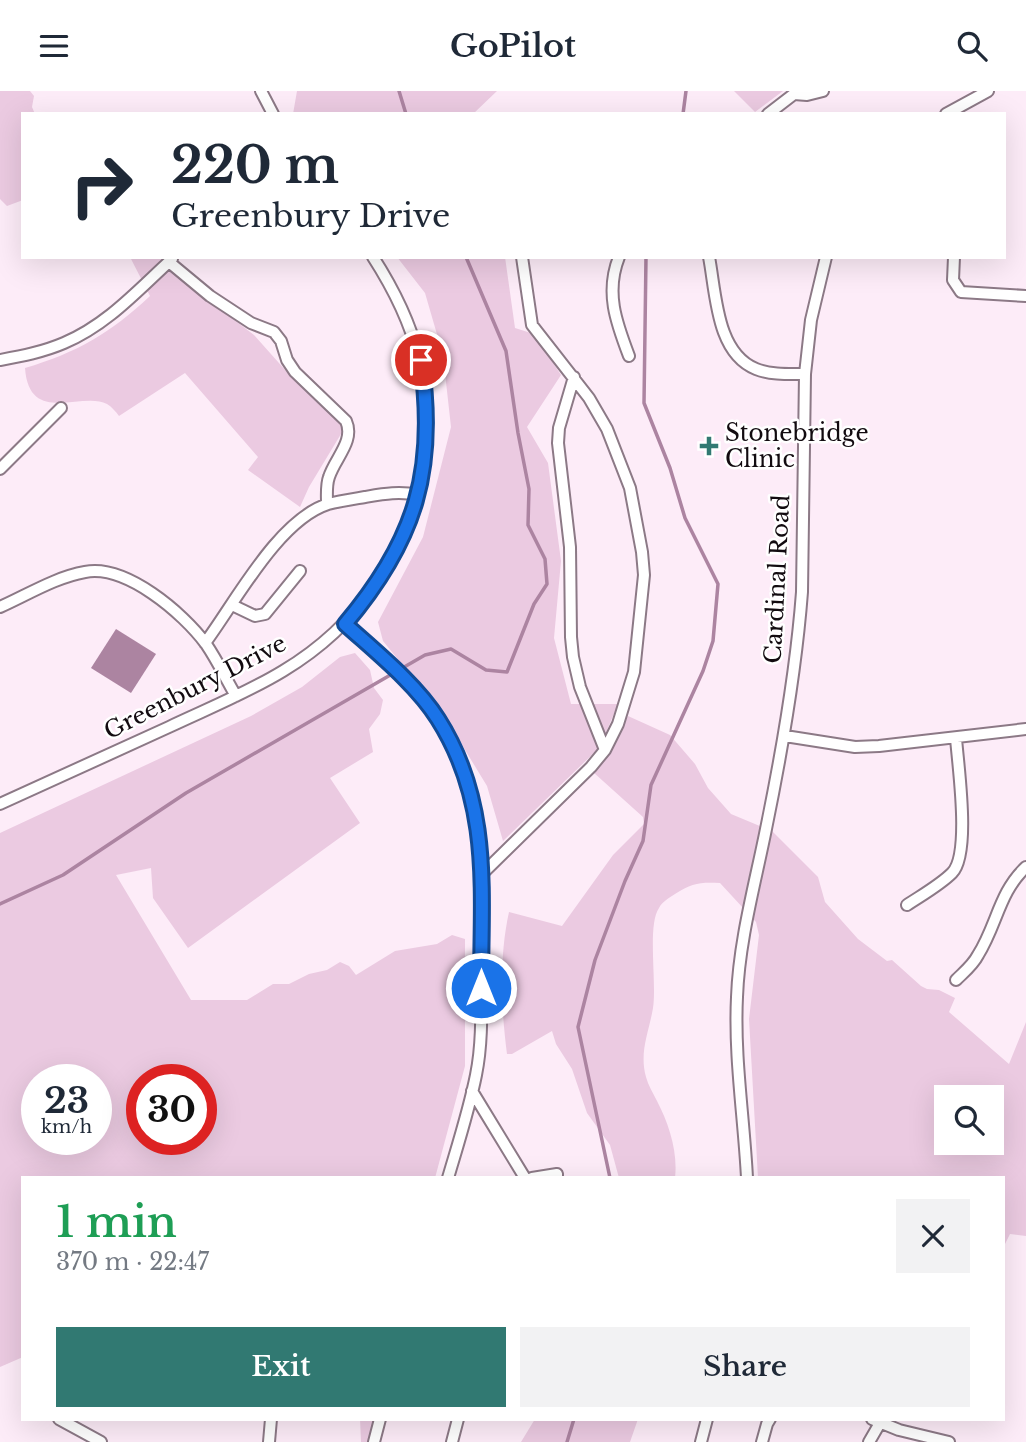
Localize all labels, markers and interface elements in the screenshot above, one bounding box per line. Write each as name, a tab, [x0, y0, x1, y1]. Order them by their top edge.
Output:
text: GoPilot	[450, 26, 576, 66]
icon: menu	[35, 27, 73, 65]
icon: search	[953, 27, 991, 65]
text: 220 m	[171, 135, 339, 196]
icon: right	[56, 140, 147, 231]
text: Greenbury Drive	[171, 196, 450, 236]
pin	[391, 330, 451, 390]
icon: arrive	[402, 341, 440, 379]
place label: Stonebridge Clinic	[725, 419, 869, 473]
marker: Stonebridge Clinic	[699, 436, 719, 456]
street label: Cardinal Road	[759, 494, 795, 664]
street label: Greenbury Drive	[99, 629, 291, 745]
position arrow	[444, 951, 518, 1025]
speed limit sign: 30	[126, 1064, 217, 1155]
text: 23	[44, 1079, 89, 1122]
map controls	[934, 1085, 1004, 1155]
button: search	[934, 1085, 1004, 1155]
text: km/h	[41, 1116, 92, 1138]
text: 1 min	[56, 1196, 177, 1248]
button: close	[896, 1199, 970, 1273]
text: 370 m · 22:47	[56, 1248, 209, 1276]
button: Exit	[56, 1327, 506, 1407]
button: Share	[520, 1327, 970, 1407]

